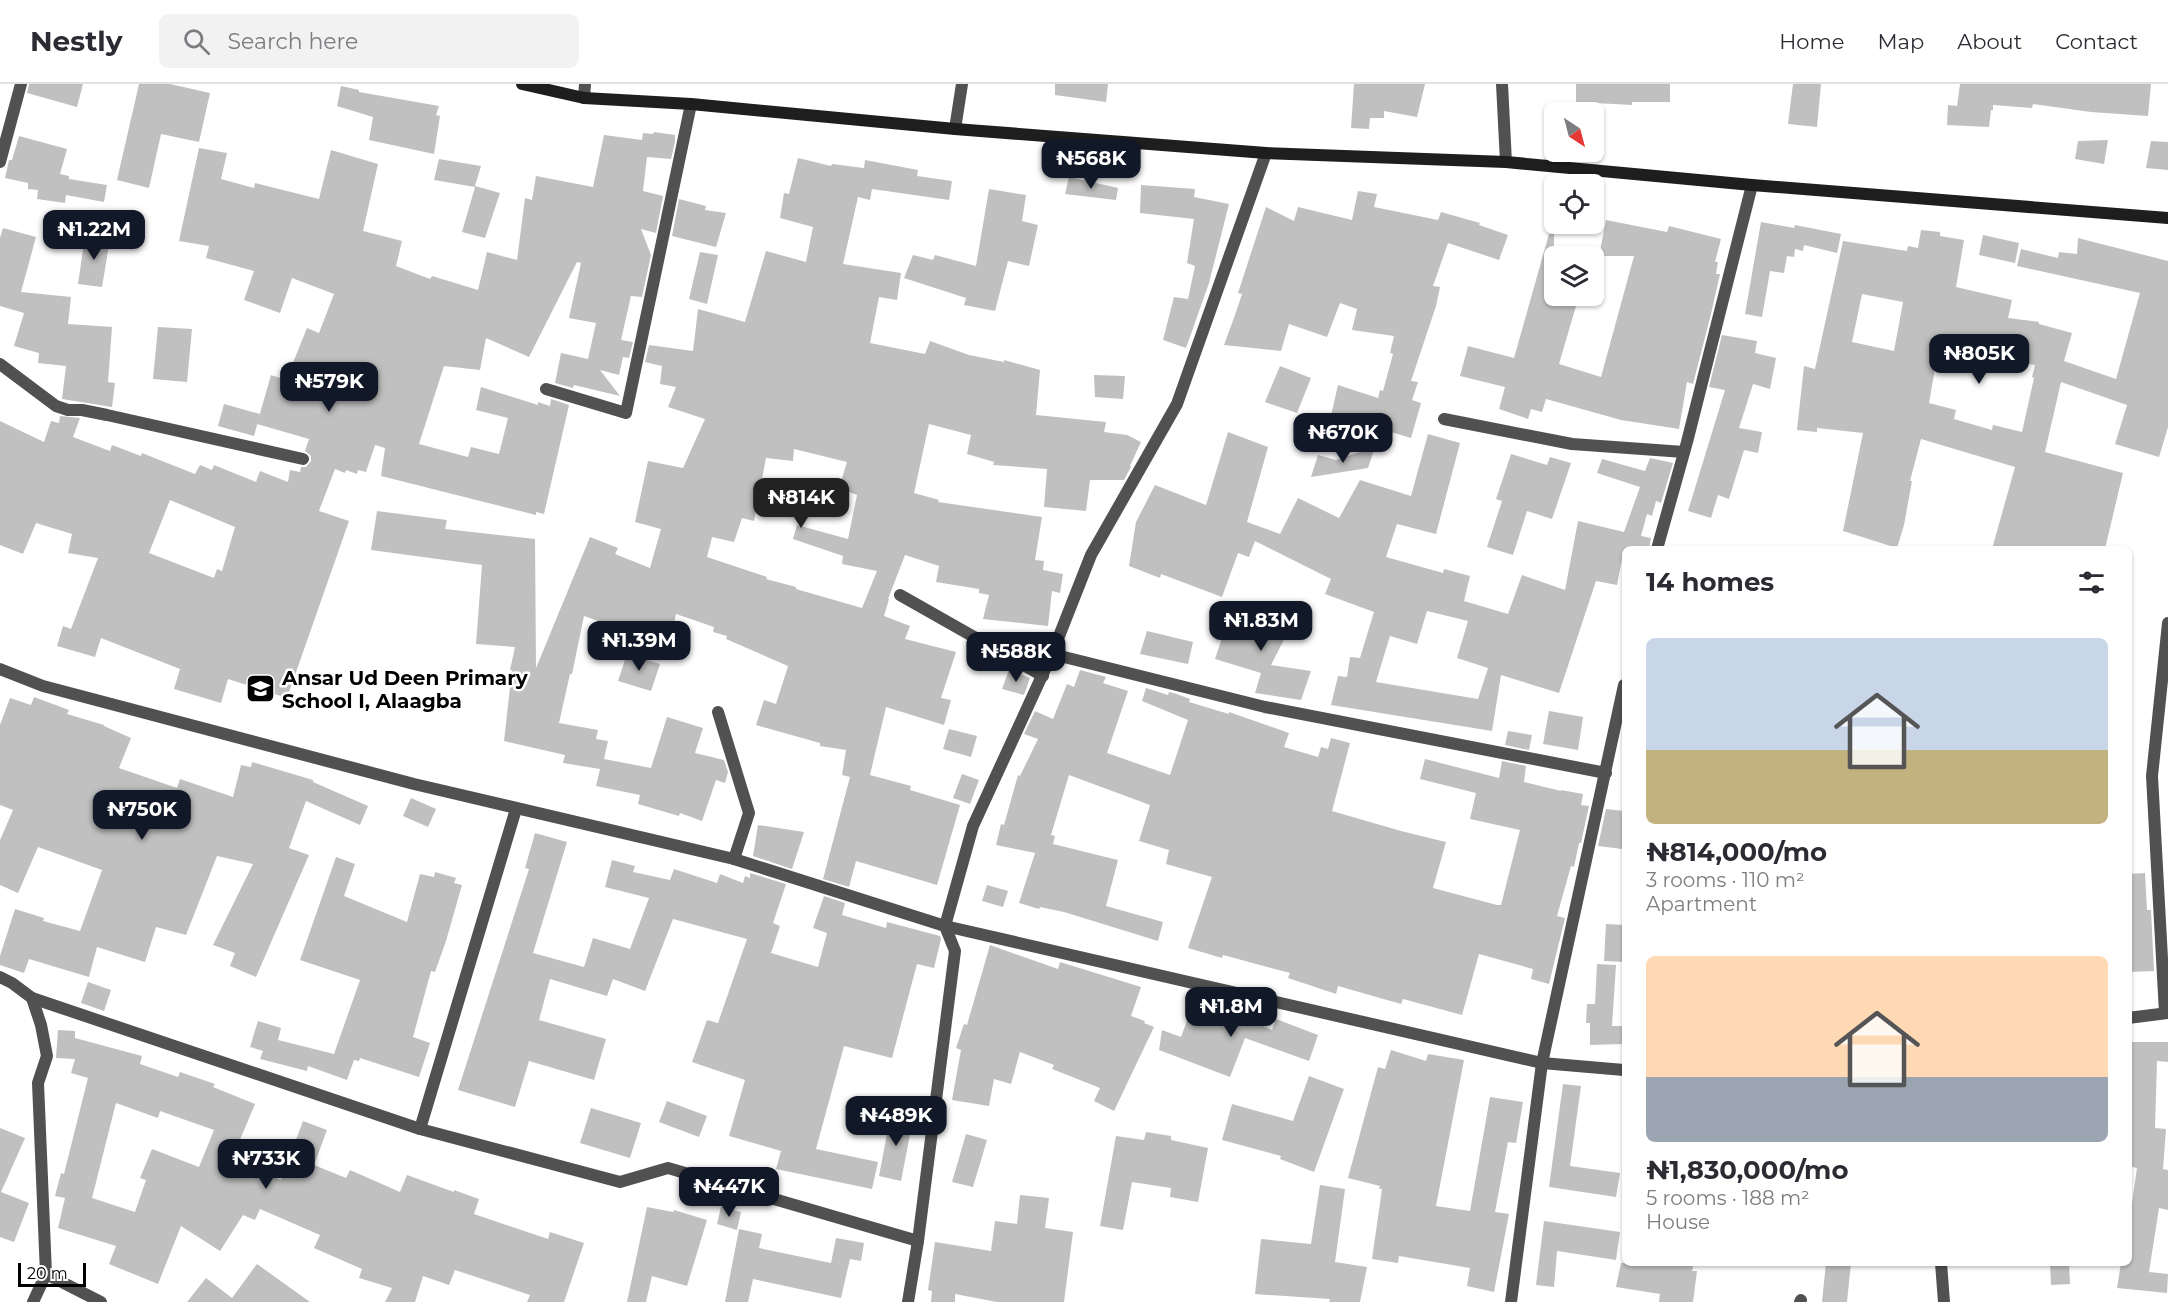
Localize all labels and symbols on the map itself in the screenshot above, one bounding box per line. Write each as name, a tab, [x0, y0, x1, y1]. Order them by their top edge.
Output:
north arrow	[1544, 102, 1604, 162]
pin: ₦568K	[1049, 139, 1133, 190]
pin: ₦1.22M	[45, 210, 143, 261]
pin: ₦805K	[1937, 334, 2021, 385]
pin: ₦579K	[287, 362, 371, 413]
pin: ₦670K	[1301, 413, 1385, 464]
pin: ₦814K	[759, 478, 843, 529]
pin: ₦1.83M	[1212, 601, 1310, 652]
pin: ₦1.39M	[590, 621, 688, 672]
pin: ₦588K	[974, 632, 1058, 683]
place label: Ansar Ud Deen Primary School I, Alaagba	[281, 666, 529, 713]
school or university icon: Ansar Ud Deen Primary School I, Alaagba	[245, 673, 277, 705]
pin: ₦750K	[100, 790, 184, 841]
pin: ₦1.8M	[1189, 987, 1273, 1038]
pin: ₦489K	[854, 1096, 938, 1147]
pin: ₦733K	[224, 1139, 308, 1190]
pin: ₦447K	[687, 1167, 771, 1218]
scale bar	[18, 1260, 86, 1288]

